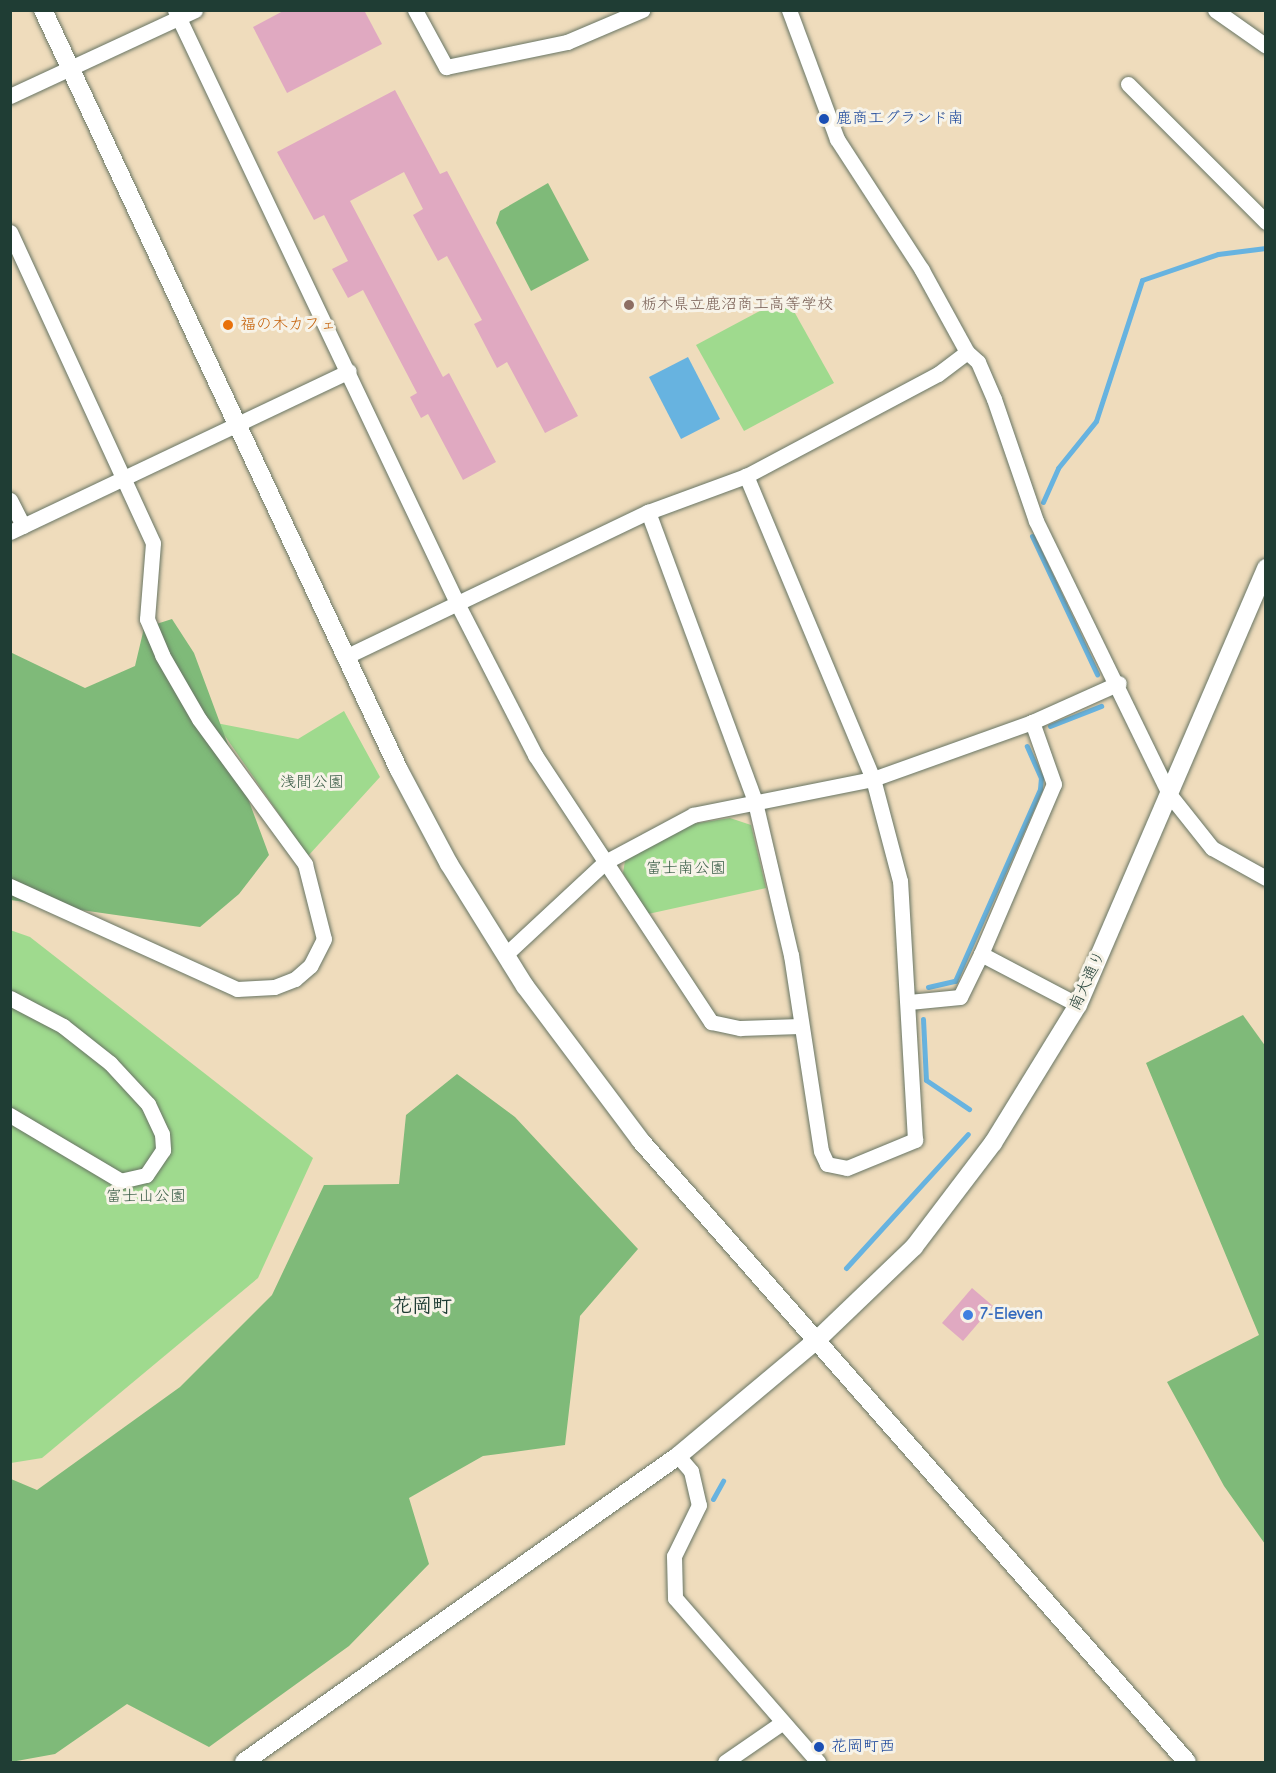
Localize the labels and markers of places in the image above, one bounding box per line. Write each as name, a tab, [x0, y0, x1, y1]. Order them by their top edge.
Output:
place label: 鹿商工グランド南	[836, 109, 964, 129]
marker: 鹿商工グランド南	[817, 112, 831, 126]
place label: 栃木県立鹿沼商工高等学校	[641, 295, 833, 315]
marker: 栃木県立鹿沼商工高等学校	[622, 298, 636, 312]
place label: 福の木カフェ	[240, 315, 336, 335]
marker: 福の木カフェ	[221, 318, 235, 332]
place label: 7-Eleven	[980, 1305, 1043, 1325]
marker: 7-Eleven	[961, 1308, 975, 1322]
place label: 花岡町西	[831, 1737, 895, 1757]
marker: 花岡町西	[812, 1740, 826, 1754]

